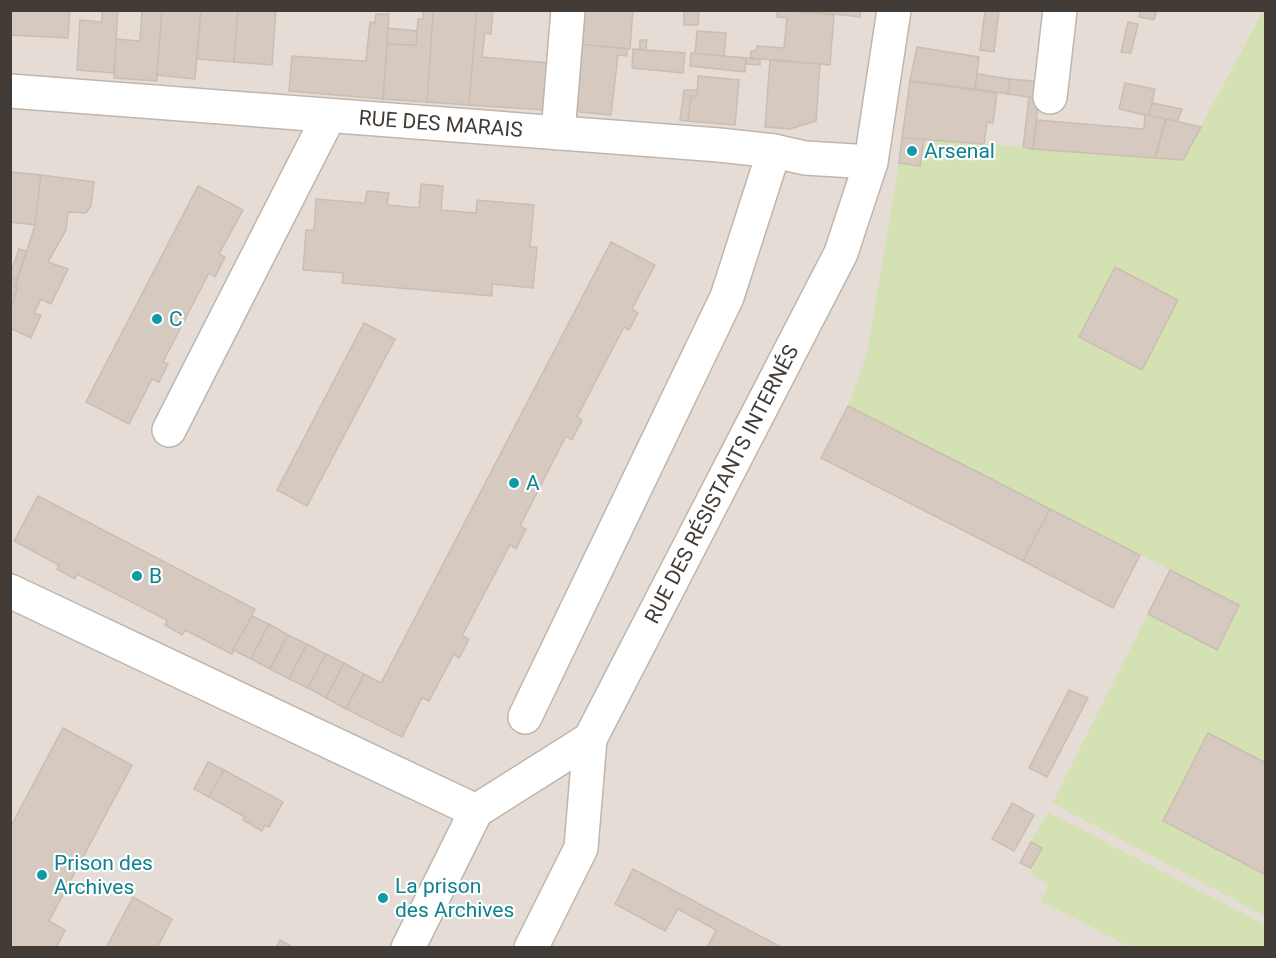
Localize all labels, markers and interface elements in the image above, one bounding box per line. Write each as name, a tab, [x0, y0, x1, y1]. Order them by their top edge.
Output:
street label: RUE DES MARAIS	[358, 106, 524, 142]
place label: Arsenal	[924, 139, 995, 163]
marker: Arsenal	[905, 144, 919, 158]
place label: C	[169, 307, 183, 331]
marker: C	[150, 312, 164, 326]
street label: RUE DES RÉSISTANTS INTERNÉS	[640, 341, 803, 627]
place label: A	[526, 471, 540, 495]
marker: A	[507, 476, 521, 490]
place label: B	[149, 564, 162, 588]
marker: B	[130, 569, 144, 583]
place label: Prison des Archives	[54, 851, 153, 899]
marker: Prison des Archives	[35, 868, 49, 882]
place label: La prison des Archives	[395, 874, 514, 922]
marker: La prison des Archives	[376, 891, 390, 905]

